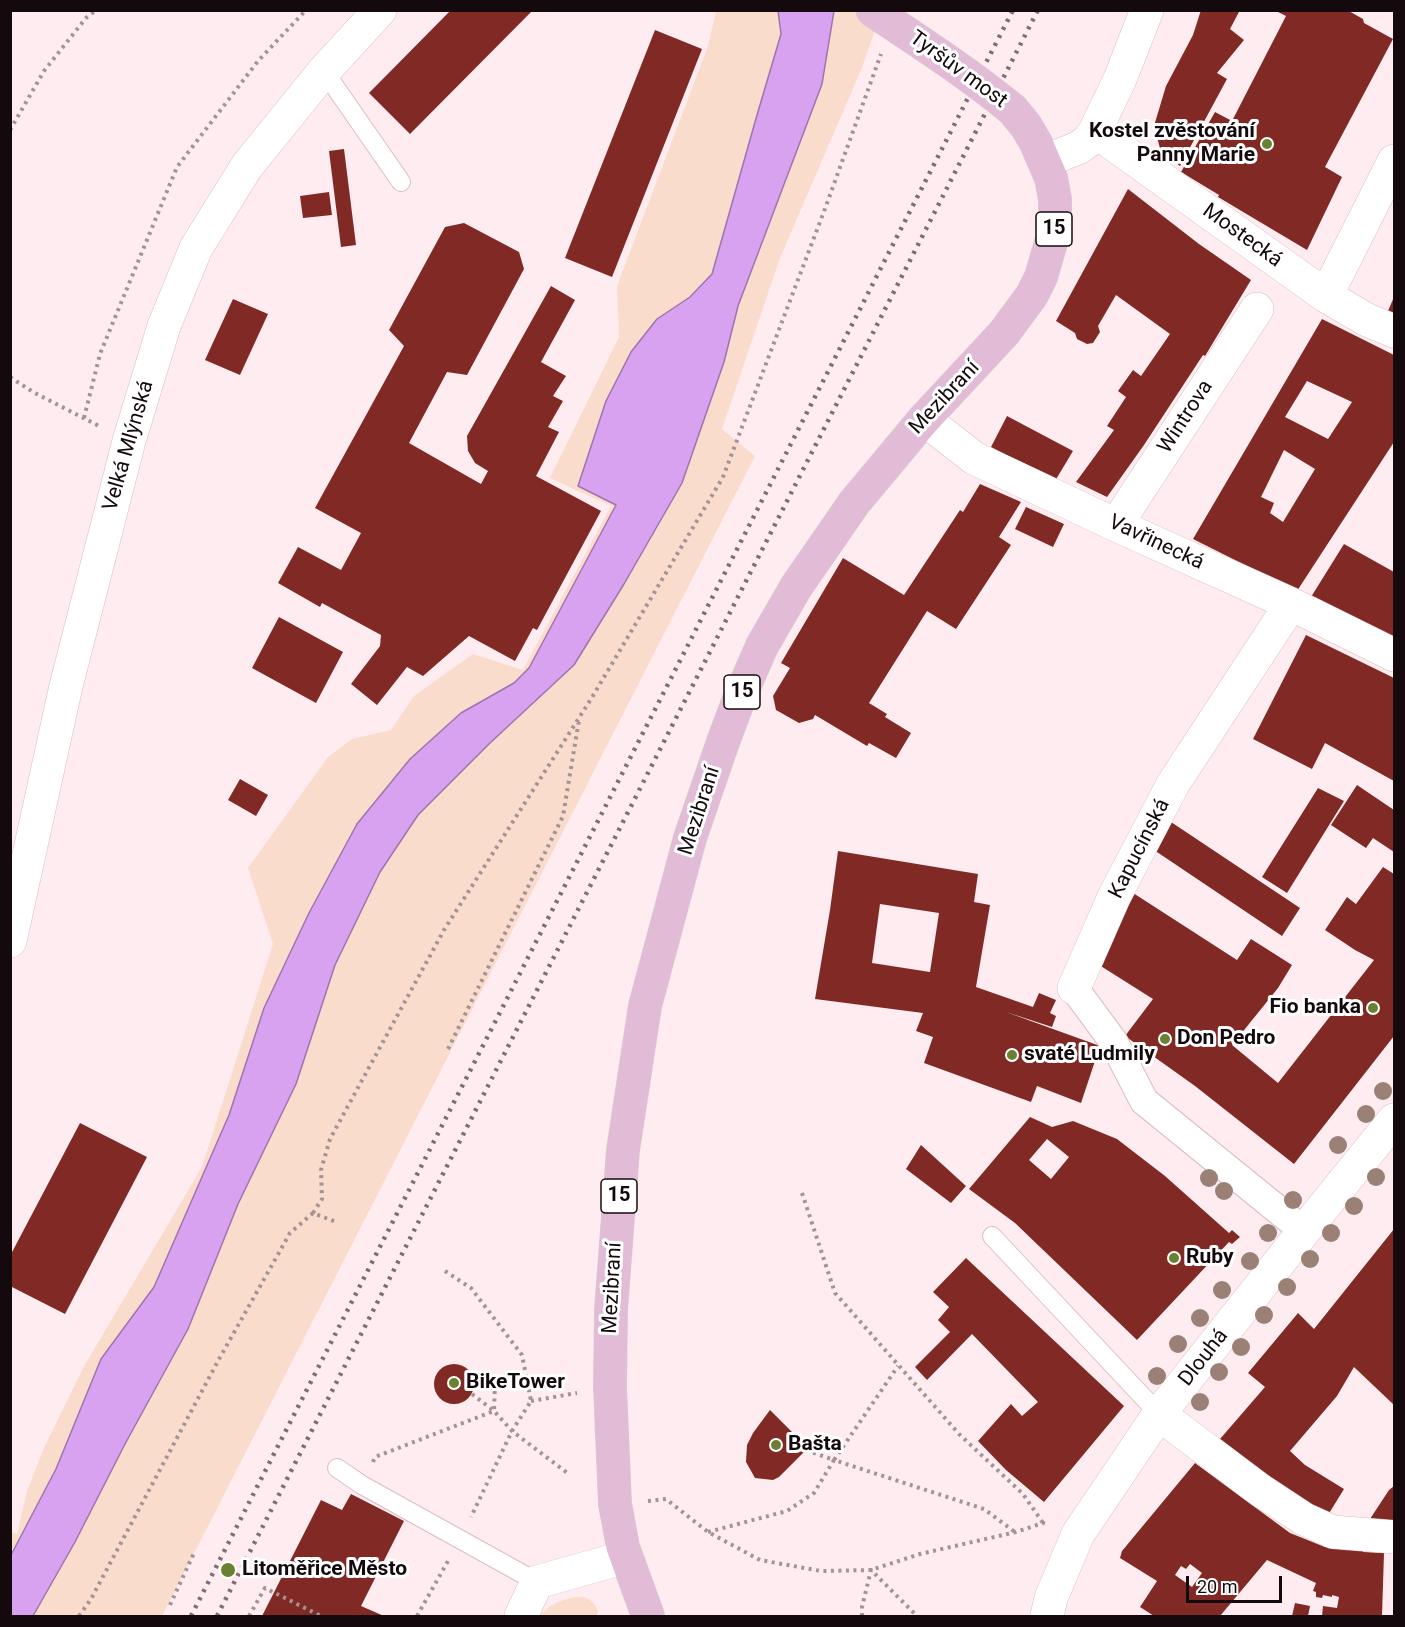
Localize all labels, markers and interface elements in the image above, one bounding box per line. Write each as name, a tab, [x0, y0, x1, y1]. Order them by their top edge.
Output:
street label: Tyršův most	[904, 26, 1012, 114]
place label: Kostel zvěstování Panny Marie	[1089, 119, 1255, 169]
marker: Kostel zvěstování Panny Marie	[1260, 137, 1274, 151]
street label: Mostecká	[1197, 199, 1287, 273]
road number: 15	[1036, 212, 1072, 246]
street label: Mezibraní	[905, 356, 985, 440]
street label: Wintrova	[1153, 376, 1219, 458]
street label: Velká Mlýnská	[98, 378, 160, 514]
street label: Vavřinecká	[1104, 510, 1208, 576]
road number: 15	[724, 675, 760, 709]
street label: Mezibraní	[674, 763, 726, 859]
street label: Kapucínská	[1104, 795, 1176, 903]
place label: Fio banka	[1270, 995, 1361, 1021]
marker: Fio banka	[1366, 1001, 1380, 1015]
place label: Don Pedro	[1177, 1026, 1275, 1052]
marker: Don Pedro	[1158, 1032, 1172, 1046]
place label: svaté Ludmily	[1024, 1042, 1155, 1068]
marker: svaté Ludmily	[1005, 1048, 1019, 1062]
road number: 15	[601, 1179, 637, 1213]
street label: Mezibraní	[598, 1242, 628, 1334]
place label: Ruby	[1186, 1245, 1233, 1271]
marker: Ruby	[1167, 1251, 1181, 1265]
street label: Dlouhá	[1174, 1324, 1234, 1392]
place label: BikeTower	[466, 1370, 565, 1396]
marker: BikeTower	[447, 1376, 461, 1390]
place label: Bašta	[788, 1432, 842, 1458]
marker: Bašta	[769, 1438, 783, 1452]
place label: Litoměřice Město	[242, 1557, 407, 1583]
marker: Litoměřice Město	[219, 1561, 237, 1579]
scale bar	[1189, 1564, 1285, 1602]
text: 20 m	[1197, 1576, 1237, 1597]

